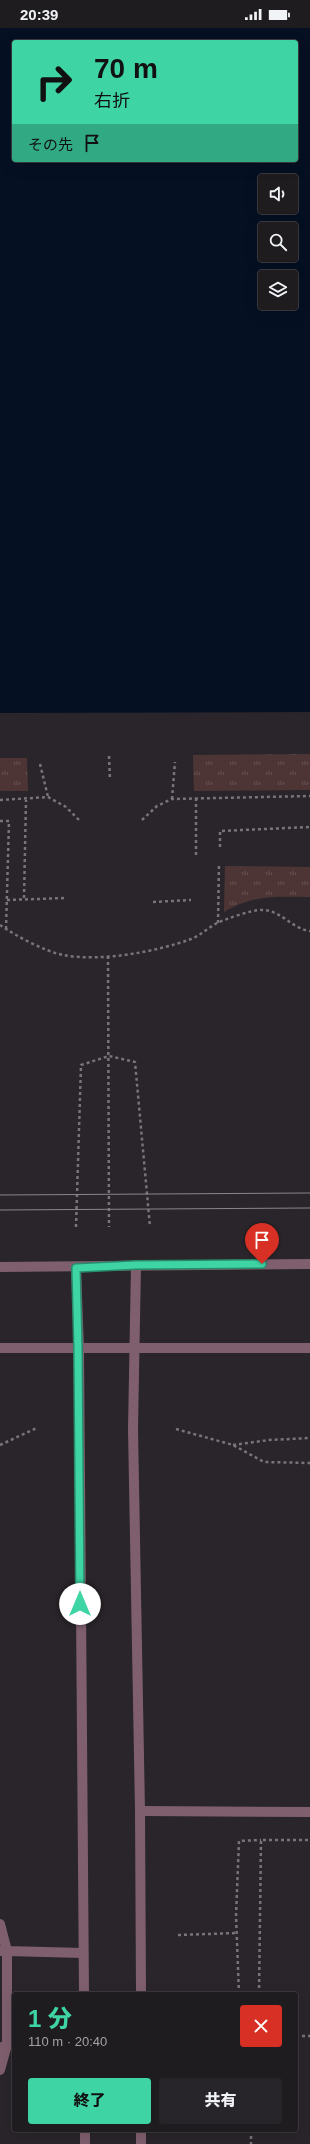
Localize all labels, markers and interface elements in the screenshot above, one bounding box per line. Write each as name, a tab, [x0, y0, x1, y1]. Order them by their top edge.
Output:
text: 20:39	[20, 6, 58, 23]
text: 70 m	[94, 53, 158, 84]
icon: right	[28, 56, 80, 108]
text: 右折	[94, 91, 130, 111]
icon: arrive	[81, 132, 103, 154]
text: その先	[28, 136, 73, 153]
map controls	[258, 174, 298, 310]
button: sound	[258, 174, 298, 214]
button: search	[258, 222, 298, 262]
button: layers	[258, 270, 298, 310]
pin	[245, 1223, 279, 1264]
icon: arrive	[251, 1229, 273, 1251]
position arrow	[59, 1583, 101, 1625]
text: 1 分	[28, 2005, 72, 2032]
button: close	[240, 2005, 282, 2047]
text: 110 m · 20:40	[28, 2034, 107, 2049]
button: 終了	[28, 2078, 151, 2124]
button: 共有	[159, 2078, 282, 2124]

